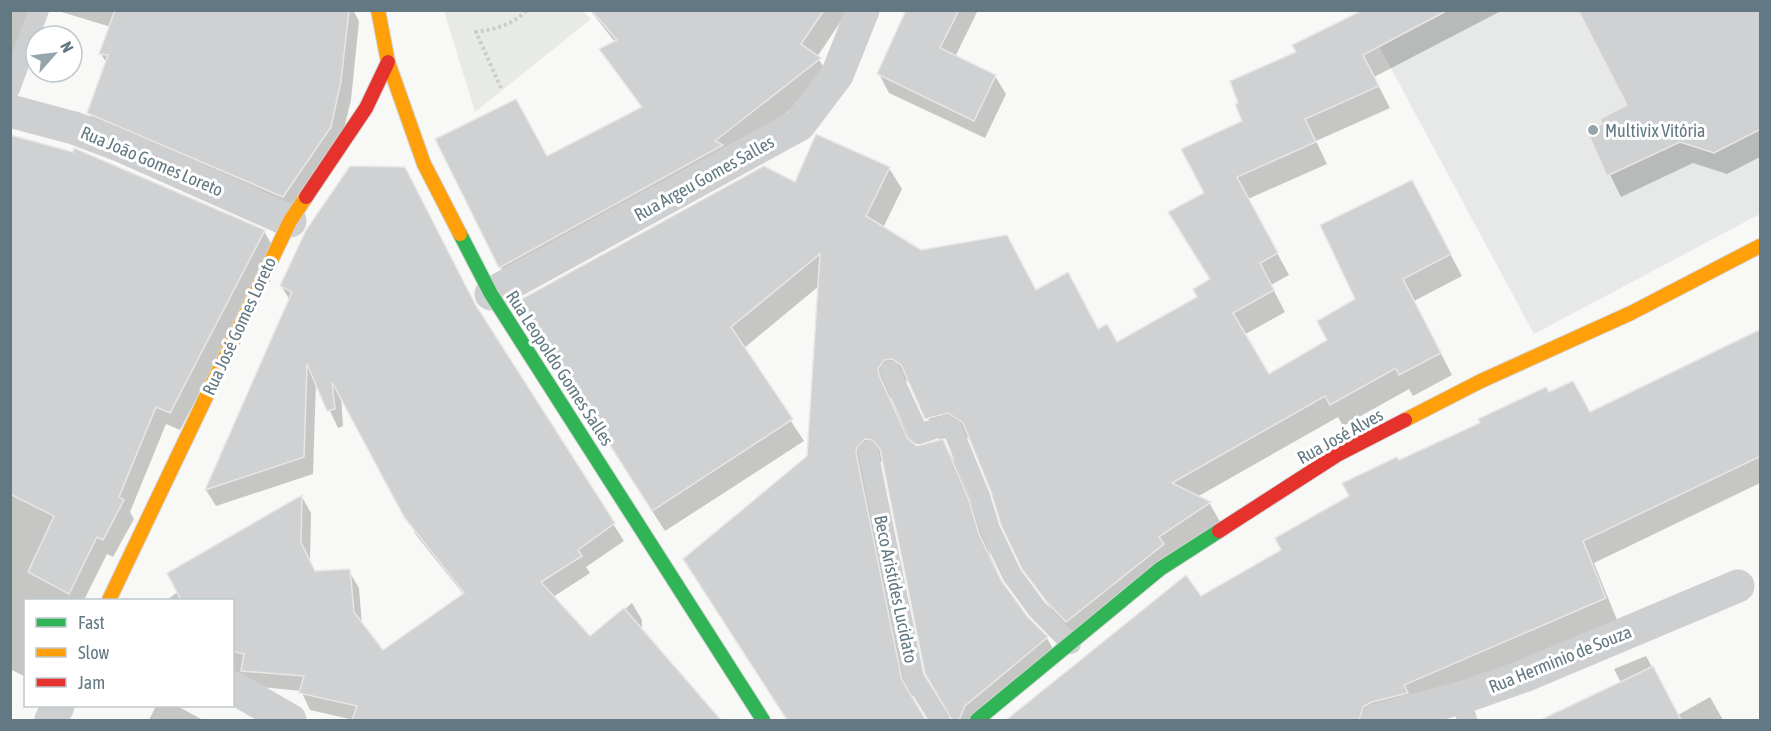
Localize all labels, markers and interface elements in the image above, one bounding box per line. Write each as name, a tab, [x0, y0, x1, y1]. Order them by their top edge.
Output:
north arrow	[24, 24, 84, 84]
text: N	[57, 39, 77, 55]
place label: Multivix Vitória	[1605, 120, 1705, 141]
street label: Rua João Gomes Loreto	[78, 122, 226, 200]
marker: Multivix Vitória	[1586, 123, 1600, 137]
street label: Rua Argeu Gomes Salles	[630, 131, 778, 225]
street label: Rua José Gomes Loreto	[198, 254, 280, 398]
street label: Rua Leopoldo Gomes Salles	[502, 286, 618, 450]
street label: Rua José Alves	[1293, 404, 1387, 468]
street label: Beco Aristides Lucidato	[870, 513, 922, 665]
legend	[24, 599, 234, 707]
text: Fast	[78, 612, 105, 633]
street label: Rua Herminio de Souza	[1486, 621, 1634, 697]
text: Slow	[78, 642, 109, 663]
text: Jam	[78, 672, 105, 693]

